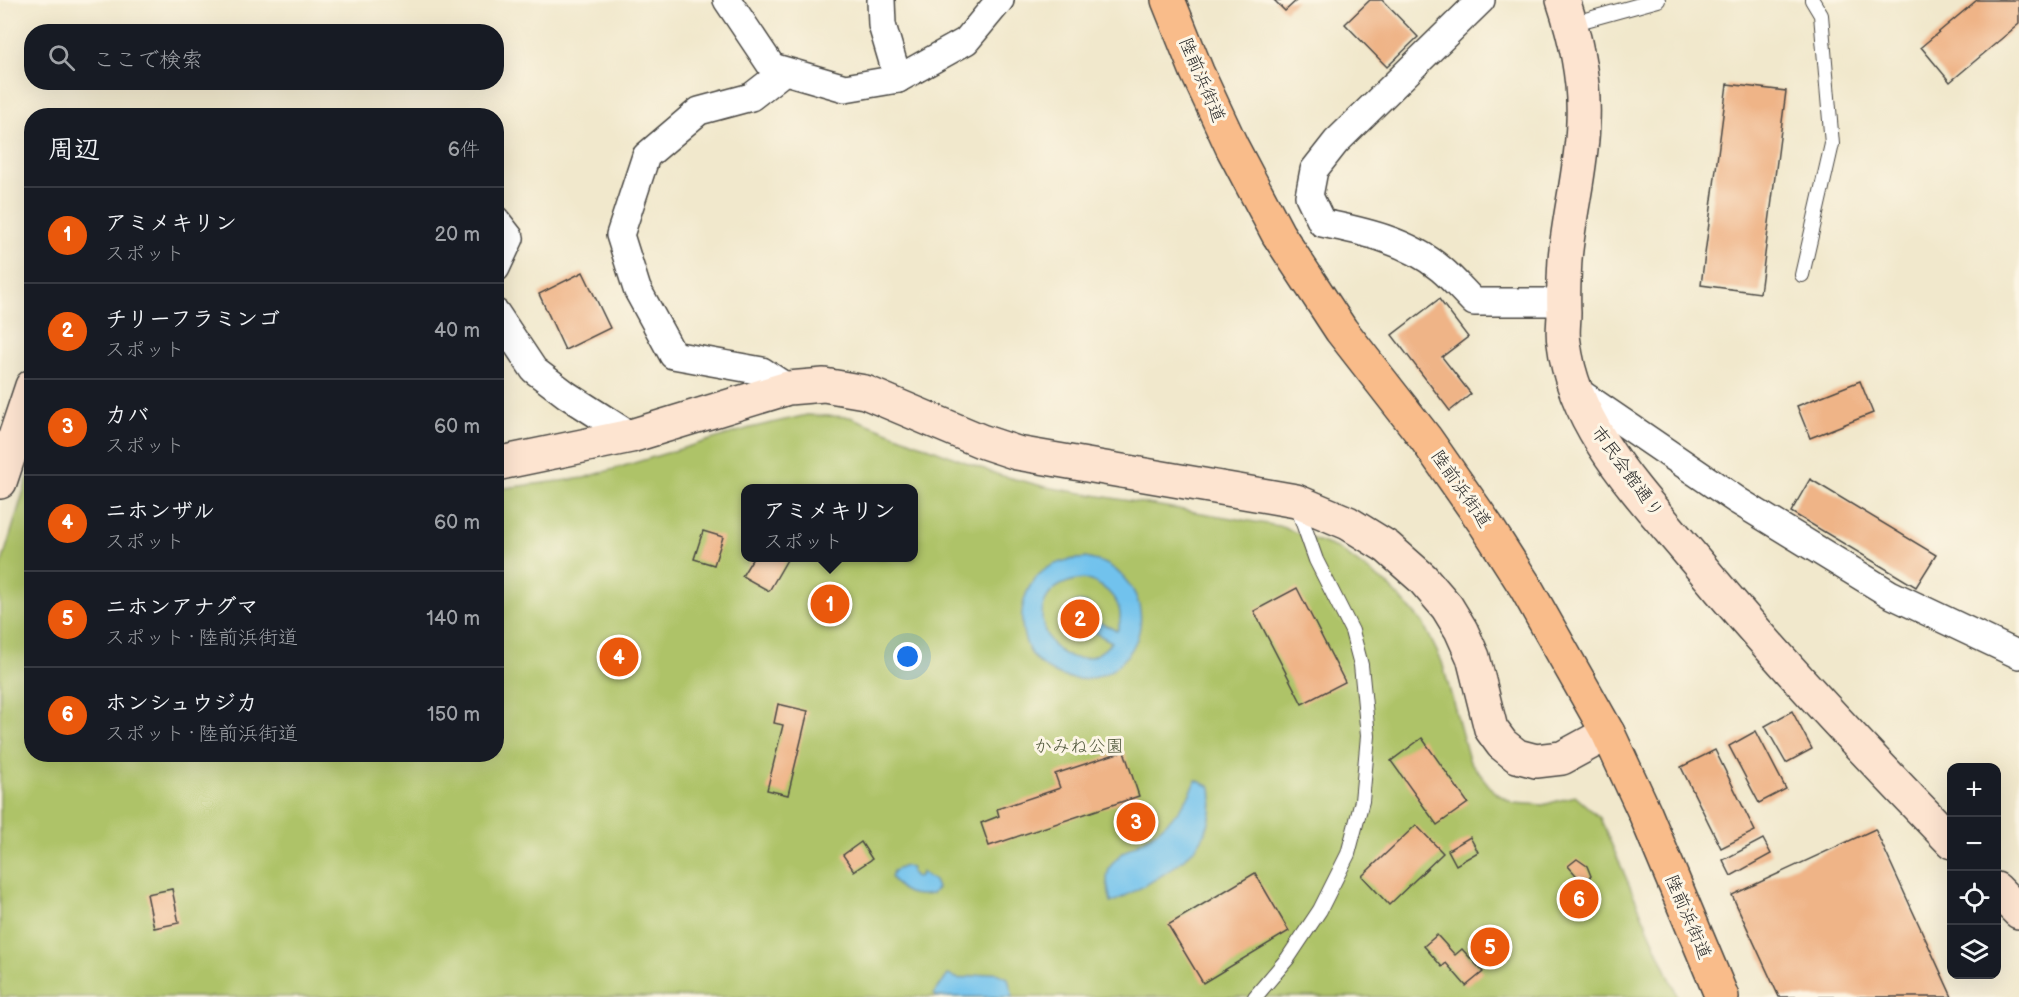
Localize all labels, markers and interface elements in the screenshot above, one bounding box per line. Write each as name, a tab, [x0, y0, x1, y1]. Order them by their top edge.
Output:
search box	[24, 24, 504, 90]
street label: 陸前浜街道	[1175, 34, 1229, 126]
icon: search	[45, 41, 78, 74]
text: ここで検索	[93, 47, 203, 74]
text: 周辺	[48, 135, 100, 166]
text: 6件	[448, 138, 480, 162]
text: アミメキリン	[105, 210, 237, 237]
text: 1	[63, 223, 72, 247]
text: 20 m	[435, 223, 480, 247]
text: スポット	[105, 242, 185, 266]
text: チリーフラミンゴ	[105, 306, 280, 333]
text: 2	[62, 319, 73, 343]
text: 40 m	[434, 319, 480, 343]
text: スポット	[105, 338, 185, 362]
text: カバ	[105, 402, 149, 429]
text: 3	[62, 415, 73, 439]
text: 60 m	[434, 415, 480, 439]
street label: 市民会館通り	[1587, 422, 1667, 522]
text: スポット	[105, 434, 185, 458]
street label: 陸前浜街道	[1427, 446, 1495, 532]
popup	[741, 484, 918, 562]
text: ニホンザル	[105, 498, 215, 525]
text: アミメキリン	[763, 498, 896, 525]
text: 4	[62, 511, 73, 535]
text: 60 m	[434, 511, 480, 535]
text: スポット	[105, 530, 185, 554]
text: スポット	[763, 530, 843, 554]
pin: 1	[810, 582, 850, 626]
text: ニホンアナグマ	[105, 594, 259, 621]
pin: 2	[1060, 596, 1100, 642]
text: 5	[62, 607, 73, 631]
text: 140 m	[426, 607, 480, 631]
text: スポット · 陸前浜街道	[105, 626, 298, 650]
pin: 4	[600, 634, 638, 680]
your location	[893, 642, 922, 671]
text: ホンシュウジカ	[105, 690, 258, 717]
text: 6	[61, 703, 74, 727]
text: 150 m	[427, 703, 480, 727]
text: スポット · 陸前浜街道	[105, 722, 298, 746]
park label: かみね公園	[1034, 736, 1124, 757]
map controls	[1947, 763, 2001, 979]
button: +	[1947, 763, 2001, 817]
pin: 3	[1116, 800, 1156, 844]
button: −	[1947, 817, 2001, 871]
street label: 陸前浜街道	[1661, 871, 1715, 963]
button: locate	[1947, 871, 2001, 925]
pin: 6	[1560, 876, 1598, 922]
pin: 5	[1470, 924, 1510, 970]
button: layers	[1947, 925, 2001, 979]

